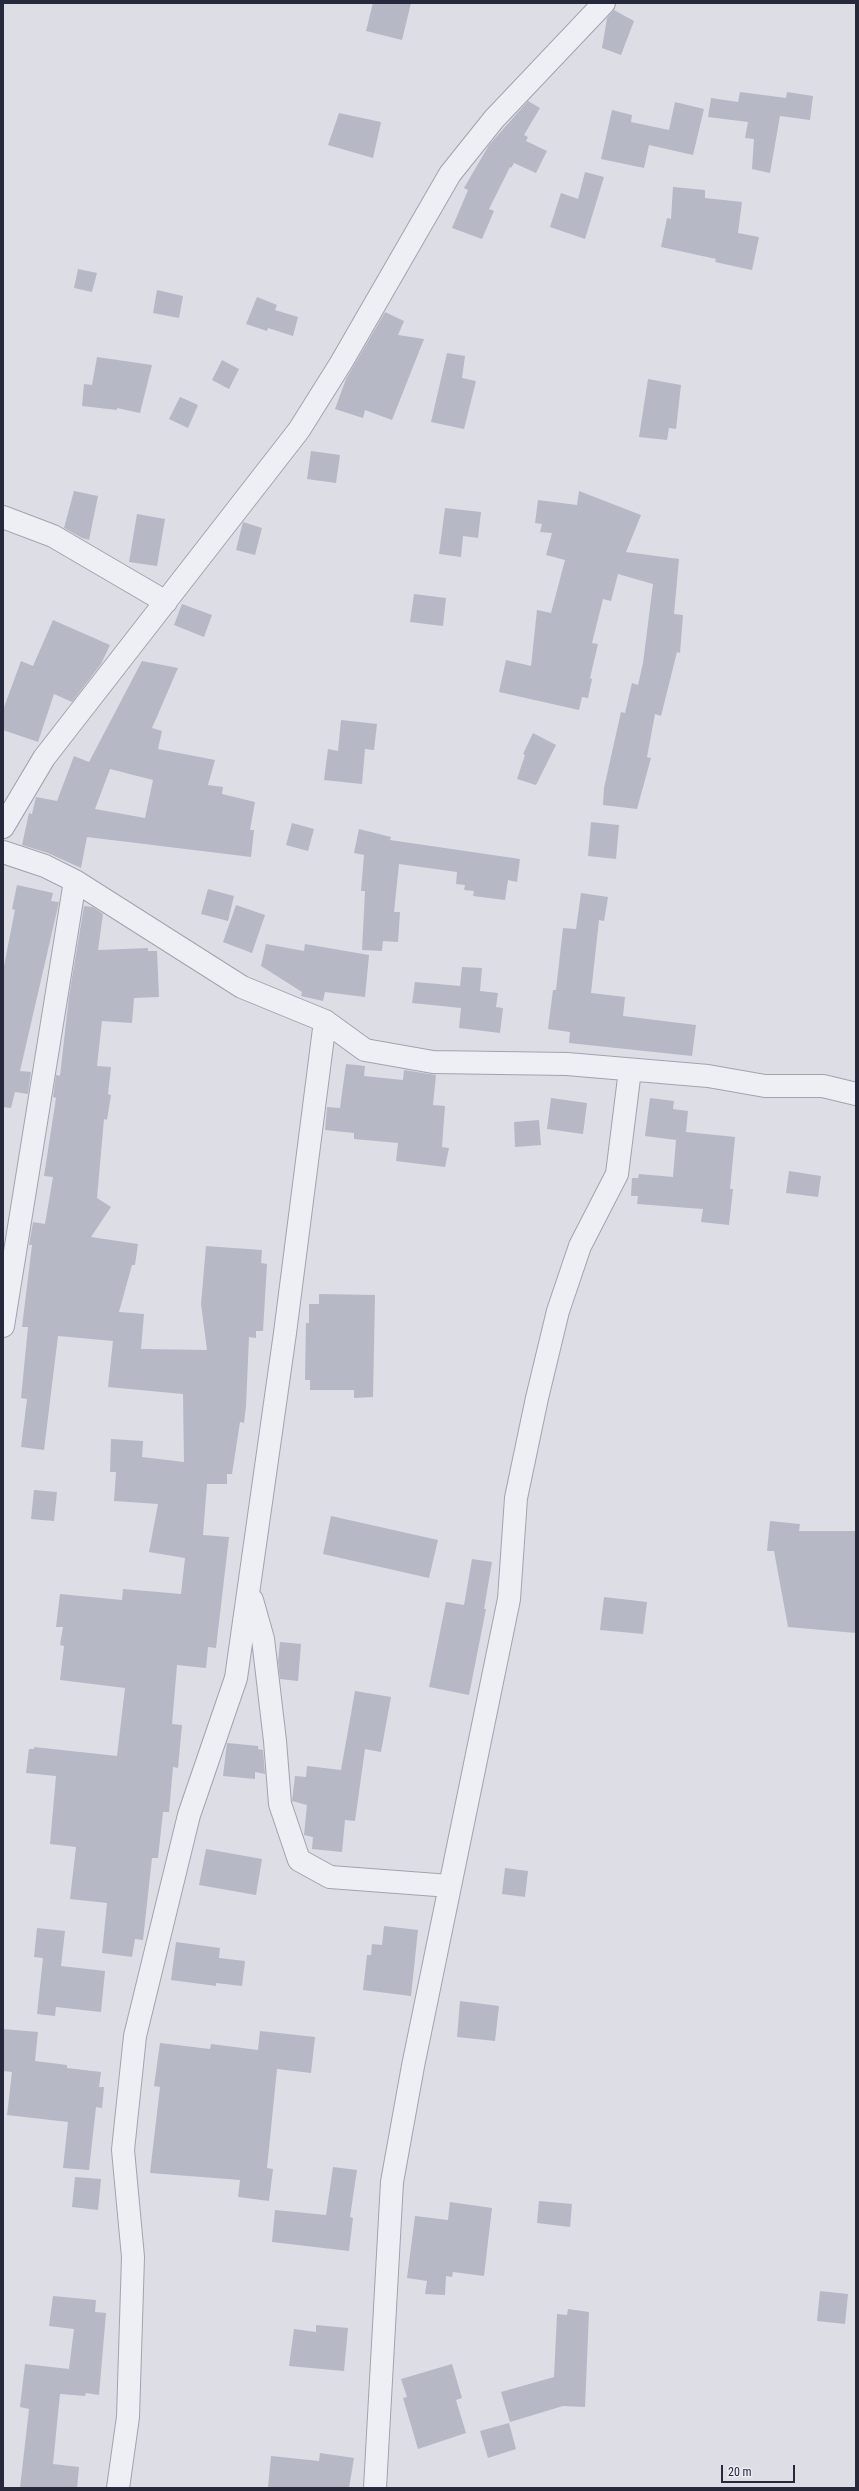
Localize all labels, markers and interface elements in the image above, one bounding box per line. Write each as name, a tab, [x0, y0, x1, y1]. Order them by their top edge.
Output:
scale bar	[723, 2457, 797, 2483]
text: 20 m	[728, 2465, 752, 2479]

